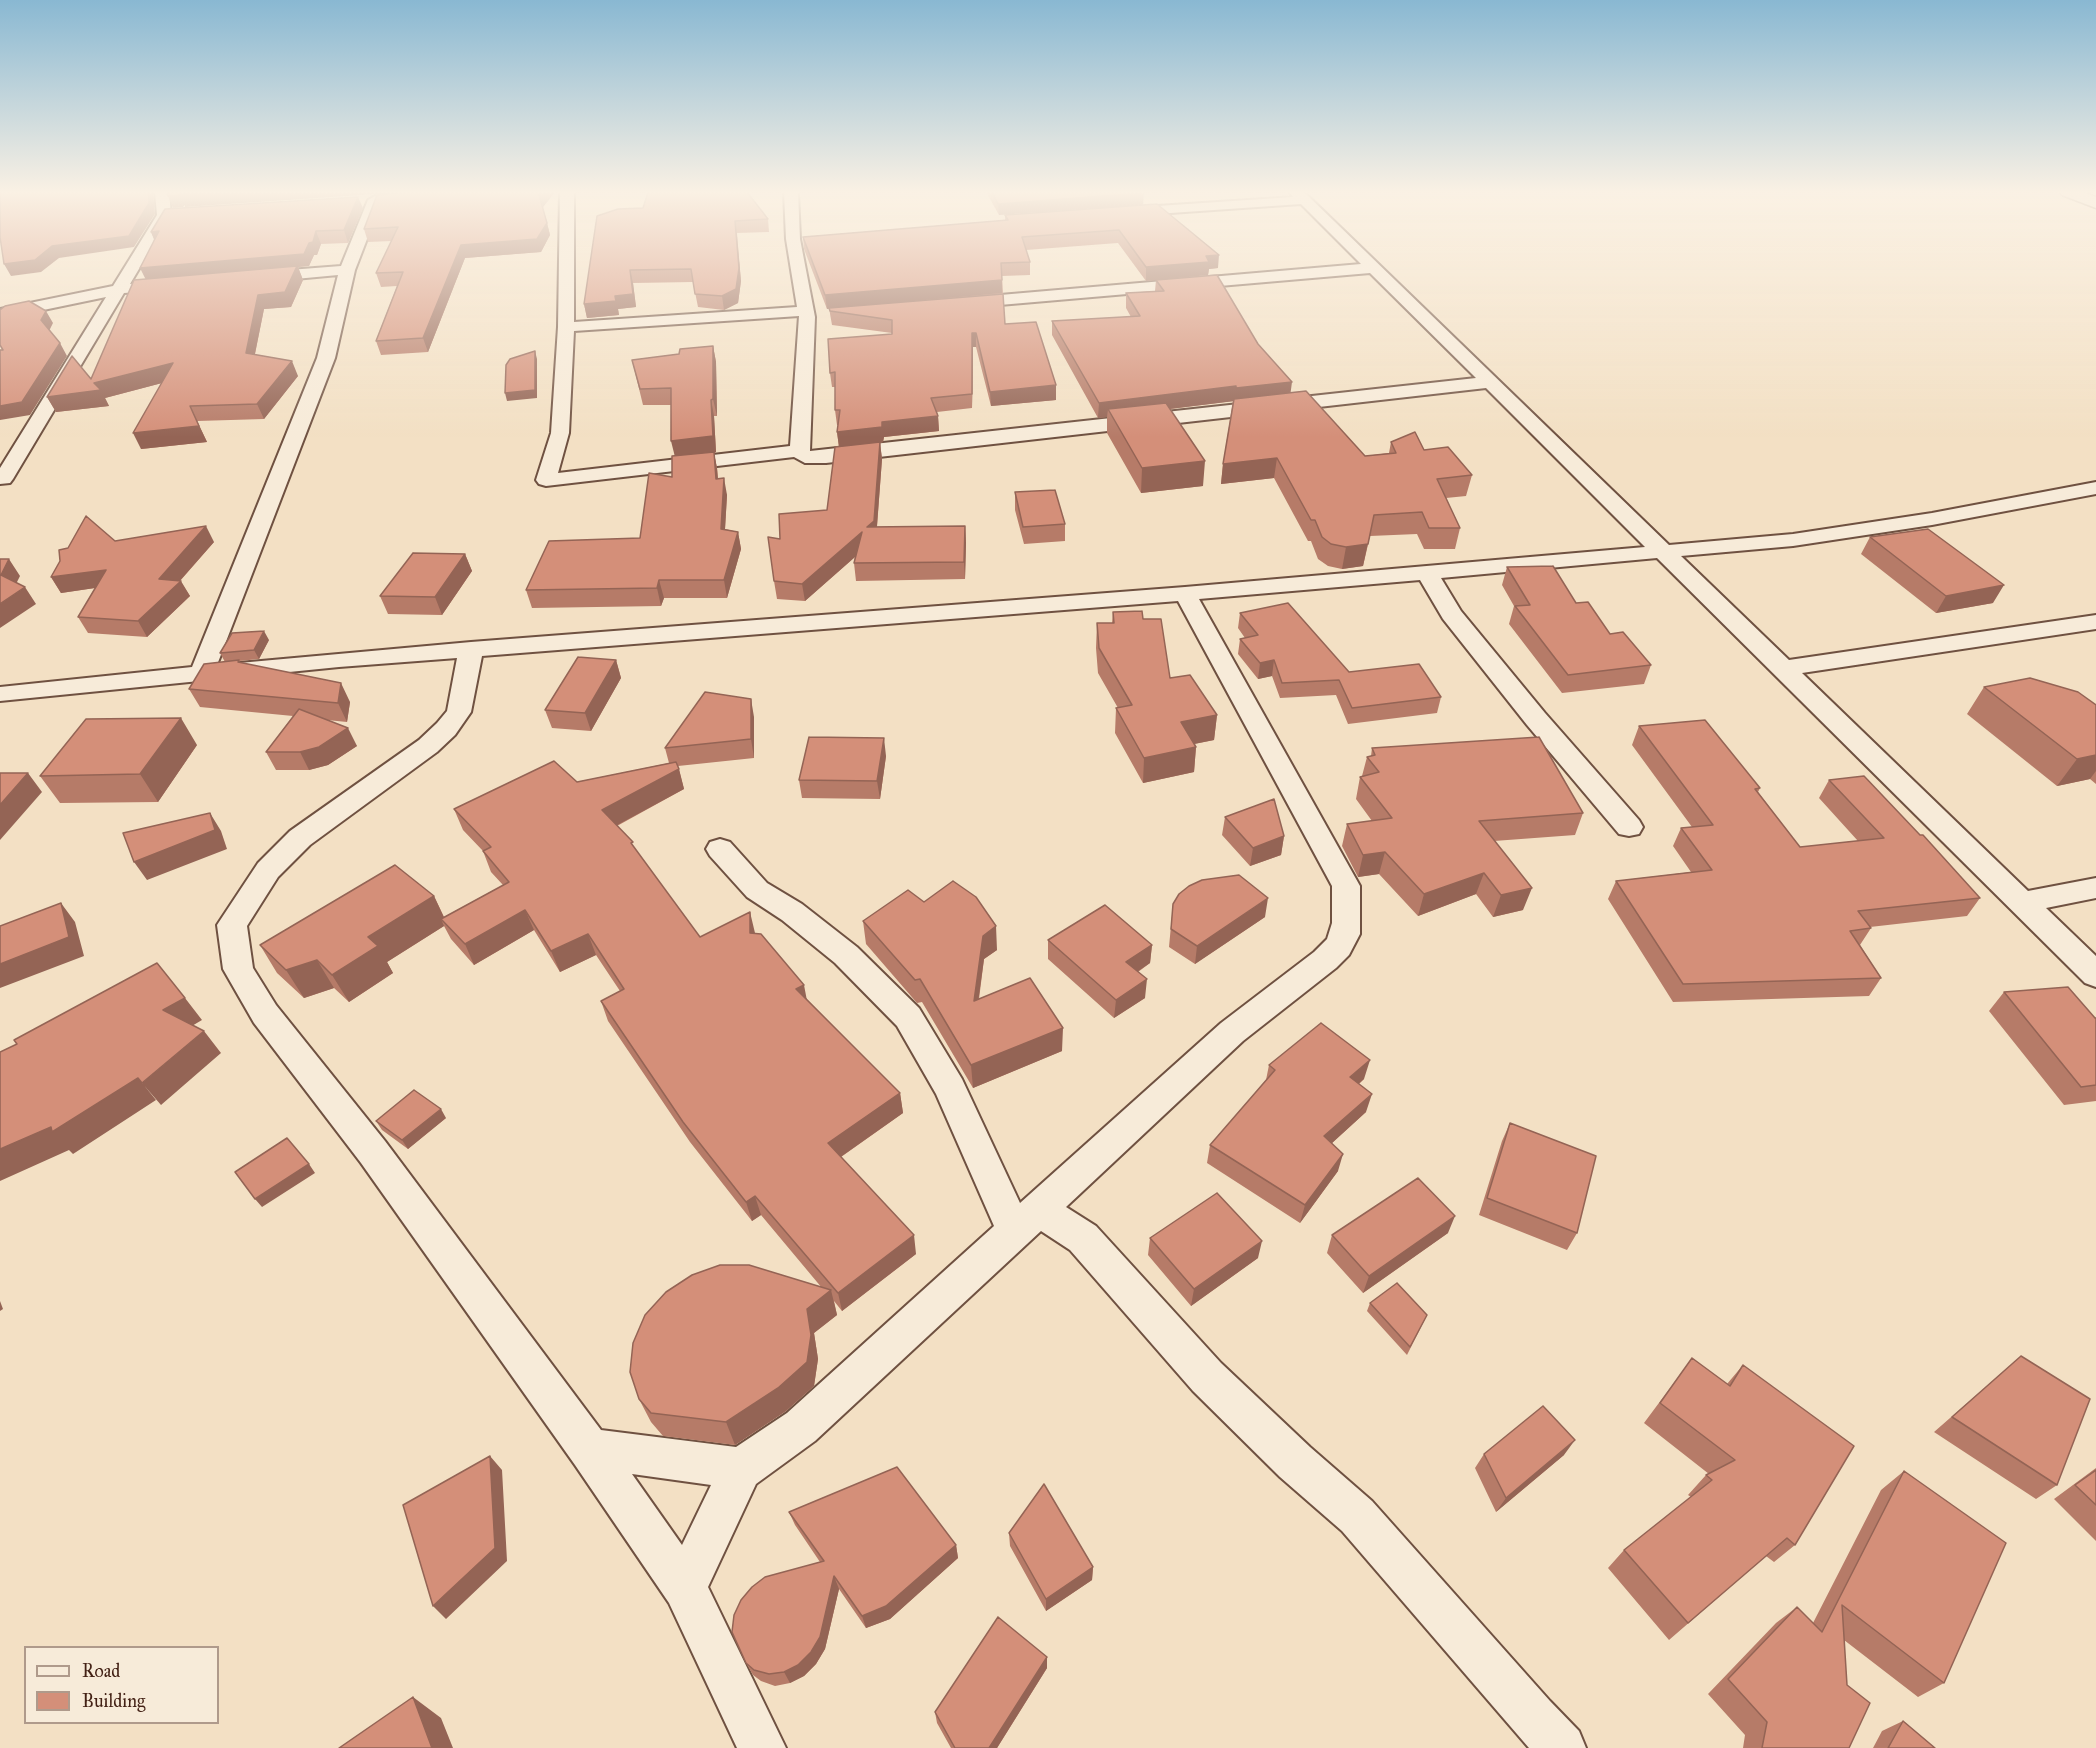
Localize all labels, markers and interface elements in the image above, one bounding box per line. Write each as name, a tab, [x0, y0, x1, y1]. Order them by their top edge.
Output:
legend	[24, 1646, 219, 1724]
text: Road	[82, 1660, 120, 1682]
text: Building	[82, 1690, 145, 1712]

